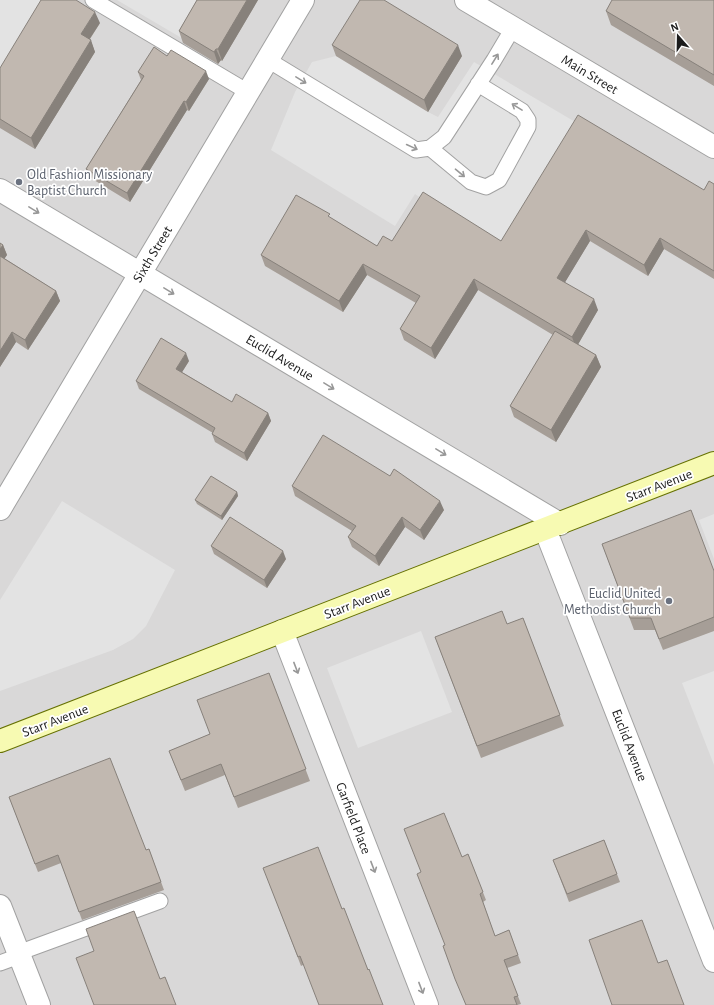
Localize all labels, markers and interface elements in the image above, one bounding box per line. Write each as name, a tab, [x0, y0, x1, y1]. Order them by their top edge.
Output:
north arrow	[658, 16, 698, 56]
text: N	[669, 21, 680, 34]
one-way arrow	[491, 53, 499, 65]
street label: Main Street	[559, 53, 621, 97]
one-way arrow	[295, 76, 307, 84]
one-way arrow	[511, 103, 523, 111]
one-way arrow	[406, 144, 418, 151]
place label: Old Fashion Missionary Baptist Church	[27, 168, 152, 198]
one-way arrow	[455, 169, 466, 178]
marker: Old Fashion Missionary Baptist Church	[14, 177, 24, 187]
one-way arrow	[27, 206, 39, 214]
street label: Sixth Street	[131, 223, 175, 285]
one-way arrow	[163, 287, 175, 295]
street label: Euclid Avenue	[243, 332, 316, 383]
one-way arrow	[323, 382, 335, 390]
one-way arrow	[435, 449, 447, 457]
street label: Starr Avenue	[624, 467, 694, 505]
street label: Starr Avenue	[322, 584, 392, 622]
place label: Euclid United Methodist Church	[564, 587, 661, 617]
marker: Euclid United Methodist Church	[664, 596, 674, 606]
one-way arrow	[292, 661, 300, 673]
street label: Starr Avenue	[20, 702, 90, 740]
street label: Euclid Avenue	[609, 707, 649, 783]
street label: Garfield Place	[333, 781, 373, 856]
one-way arrow	[370, 861, 378, 873]
one-way arrow	[417, 982, 425, 994]

